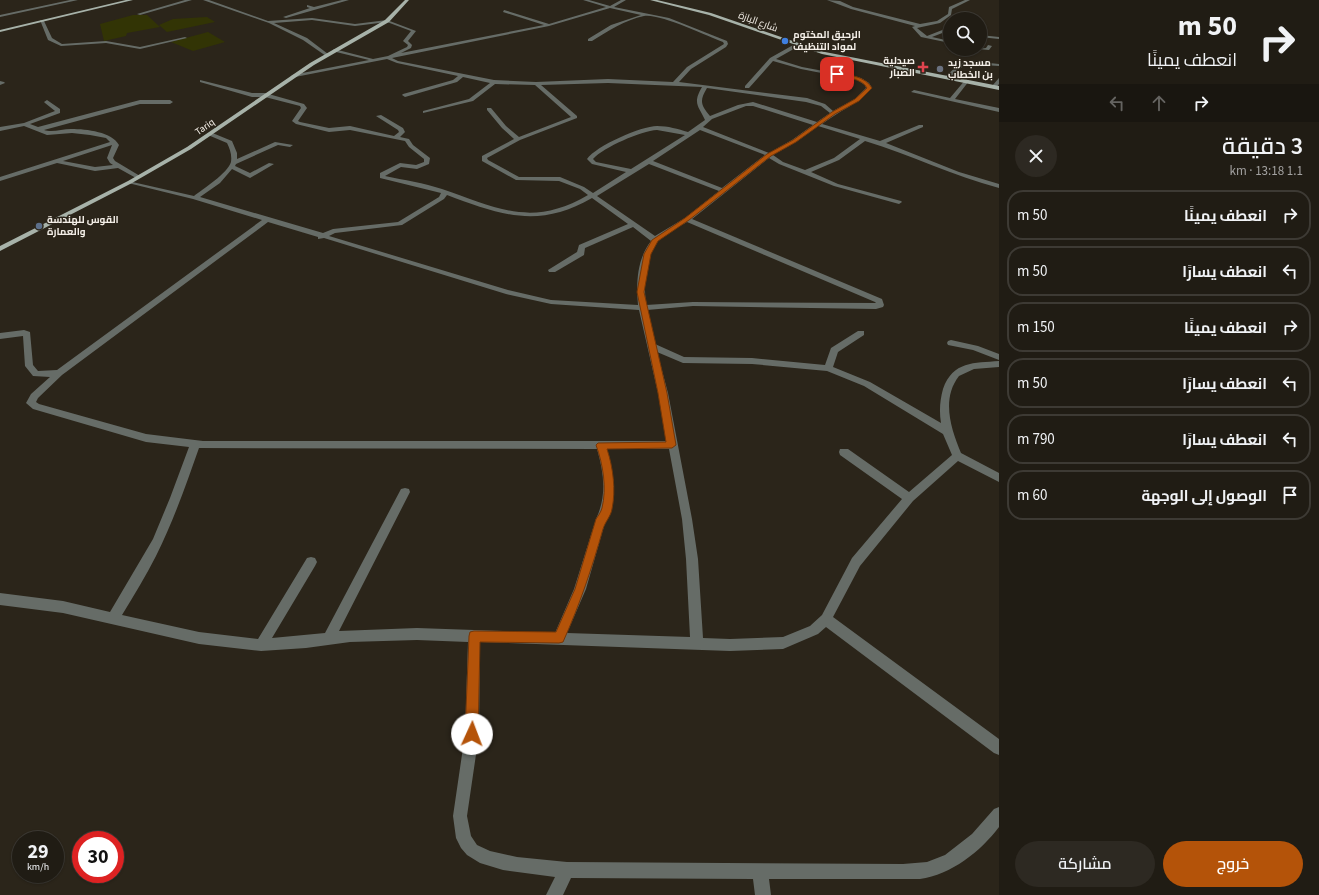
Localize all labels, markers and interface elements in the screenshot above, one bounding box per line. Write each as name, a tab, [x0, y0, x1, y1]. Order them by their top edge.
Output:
text: 50 m	[1178, 6, 1237, 46]
street label: شارع البازة	[736, 8, 780, 36]
map controls	[943, 12, 987, 56]
button: search	[943, 12, 987, 56]
icon: right	[1251, 16, 1303, 68]
place label: الرحيق المختوم لمواد التنظيف	[793, 28, 861, 54]
marker: الرحيق المختوم لمواد التنظيف	[780, 36, 790, 46]
text: انعطف يمينًا	[1147, 48, 1237, 73]
place label: صيدلية الصبار	[883, 54, 915, 80]
place label: مسجد زيد بن الخطاب	[948, 56, 993, 82]
pin	[820, 57, 854, 91]
marker: صيدلية الصبار	[918, 62, 928, 72]
icon: arrive	[826, 63, 848, 85]
marker: مسجد زيد بن الخطاب	[935, 64, 945, 74]
icon: left	[1106, 92, 1128, 114]
icon: ahead	[1148, 92, 1170, 114]
icon: right	[1190, 92, 1212, 114]
street label: Tariq	[192, 115, 218, 139]
text: 3 دقيقة	[1222, 129, 1303, 164]
button: close	[1015, 135, 1057, 177]
text: 1.1 km · 13:18	[1229, 162, 1303, 180]
icon: right	[1279, 204, 1301, 226]
text: 50 m	[1017, 205, 1047, 226]
text: انعطف يمينًا	[1184, 206, 1267, 227]
place label: القوس للهندسة والعمارة	[47, 213, 119, 239]
marker: القوس للهندسة والعمارة	[34, 221, 44, 231]
icon: left	[1279, 260, 1301, 282]
text: 50 m	[1017, 261, 1047, 282]
text: انعطف يسارًا	[1182, 262, 1267, 283]
icon: right	[1279, 316, 1301, 338]
text: 150 m	[1017, 317, 1055, 338]
text: انعطف يمينًا	[1184, 318, 1267, 339]
icon: left	[1279, 372, 1301, 394]
text: 50 m	[1017, 373, 1047, 394]
text: انعطف يسارًا	[1182, 374, 1267, 395]
icon: left	[1279, 428, 1301, 450]
text: 790 m	[1017, 429, 1055, 450]
text: انعطف يسارًا	[1182, 430, 1267, 451]
icon: arrive	[1279, 484, 1301, 506]
text: 60 m	[1017, 485, 1047, 506]
text: الوصول إلى الوجهة	[1141, 486, 1267, 507]
position arrow	[451, 713, 493, 755]
speed limit sign: 30	[72, 831, 124, 883]
text: 29	[27, 838, 49, 866]
button: مشاركة	[1015, 841, 1155, 887]
button: خروج	[1163, 841, 1303, 887]
text: km/h	[27, 860, 49, 874]

